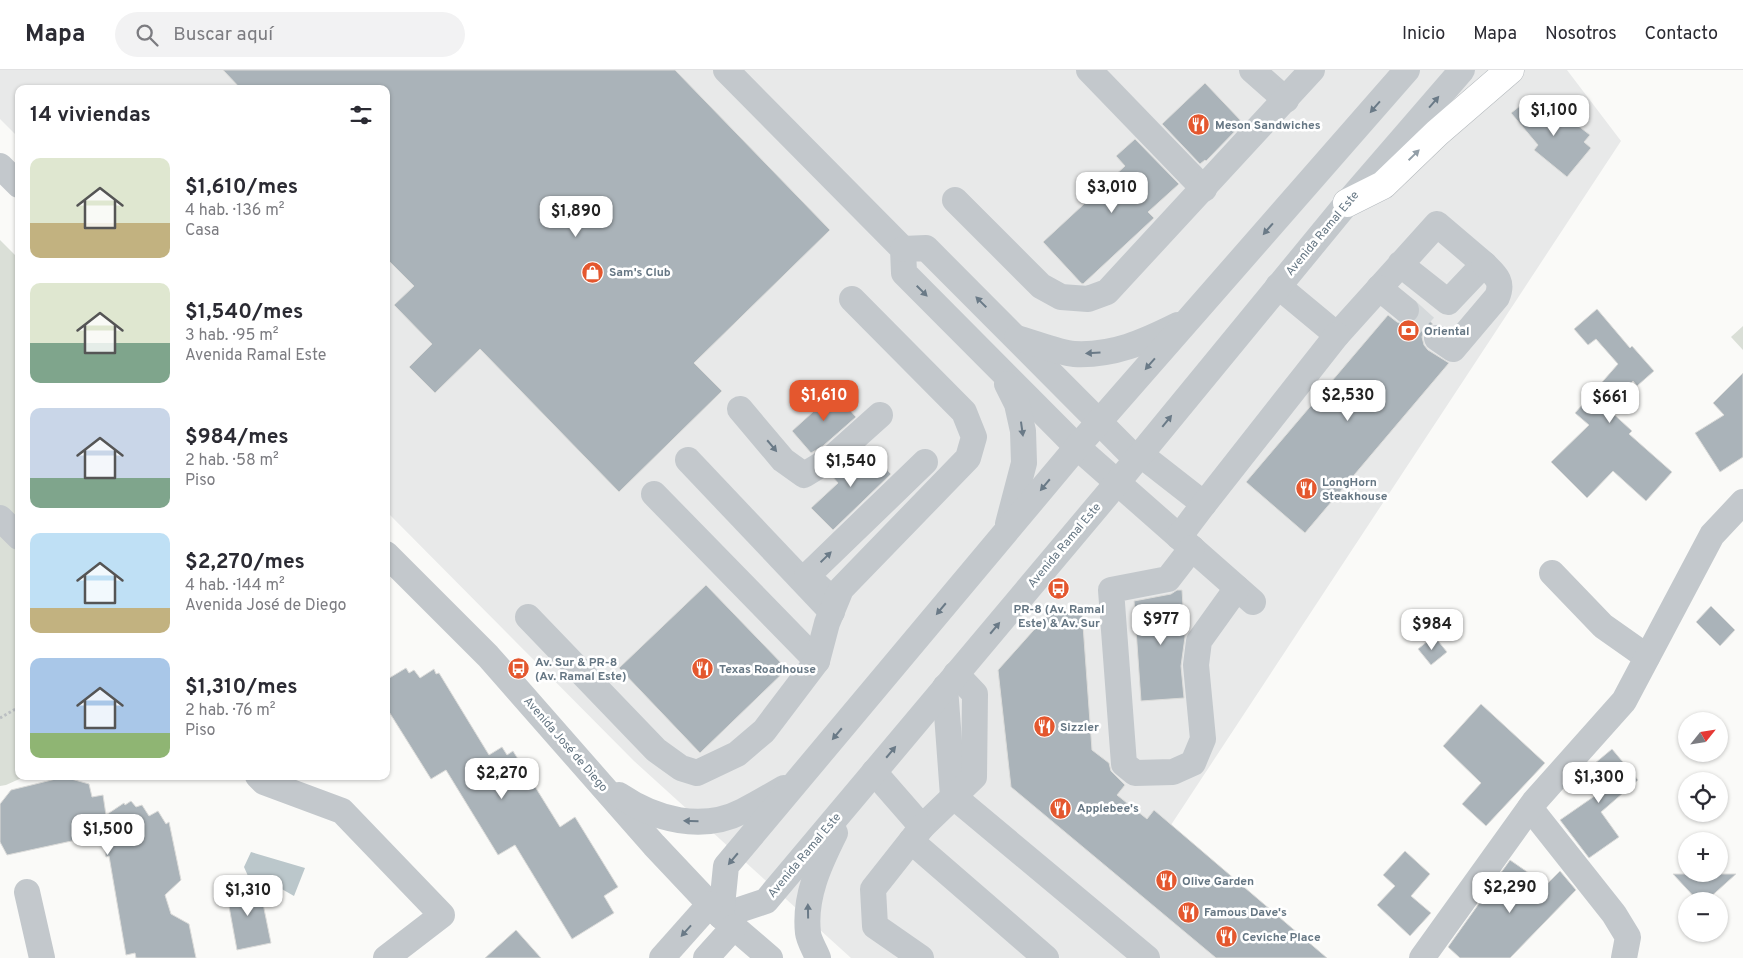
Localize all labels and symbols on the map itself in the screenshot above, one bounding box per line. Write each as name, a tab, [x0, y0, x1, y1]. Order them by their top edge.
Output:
pin: $1,100	[1513, 94, 1595, 137]
one-way arrow	[1429, 95, 1440, 108]
one-way arrow	[1370, 100, 1381, 113]
restaurant icon: Meson Sandwiches	[1187, 113, 1211, 137]
place label: Meson Sandwiches	[1215, 118, 1321, 134]
one-way arrow	[1408, 149, 1420, 161]
pin: $3,010	[1071, 172, 1153, 214]
street label: Avenida Ramal Este	[1283, 188, 1363, 279]
pin: $1,890	[535, 196, 617, 238]
one-way arrow	[1262, 222, 1274, 234]
shop icon: Sam's Club	[581, 260, 605, 284]
place label: Sam's Club	[609, 265, 671, 281]
one-way arrow	[915, 285, 927, 297]
one-way arrow	[975, 297, 987, 309]
bank icon: Oriental	[1396, 319, 1420, 343]
place label: Oriental	[1424, 324, 1469, 340]
one-way arrow	[1085, 349, 1101, 357]
one-way arrow	[1144, 358, 1155, 371]
pin: $1,610	[783, 380, 865, 422]
pin: $2,530	[1307, 380, 1389, 422]
pin: $661	[1580, 382, 1640, 424]
one-way arrow	[1162, 415, 1173, 428]
one-way arrow	[1018, 421, 1026, 437]
one-way arrow	[766, 440, 777, 453]
pin: $1,540	[810, 446, 892, 488]
place label: LongHorn Steakhouse	[1322, 475, 1388, 505]
restaurant icon: LongHorn Steakhouse	[1294, 477, 1318, 501]
one-way arrow	[1040, 478, 1051, 491]
street label: Avenida Ramal Este	[1025, 500, 1105, 591]
one-way arrow	[820, 551, 832, 563]
bus stop icon: PR-8 (Av. Ramal Este) & Av. Sur	[1047, 576, 1071, 600]
place label: PR-8 (Av. Ramal Este) & Av. Sur	[1013, 602, 1105, 632]
one-way arrow	[936, 603, 947, 616]
pin: $977	[1131, 604, 1191, 646]
pin: $984	[1402, 608, 1462, 651]
one-way arrow	[989, 622, 1001, 634]
place label: Av. Sur & PR-8 (Av. Ramal Este)	[535, 655, 626, 685]
bus stop icon: Av. Sur & PR-8 (Av. Ramal Este)	[507, 657, 531, 681]
restaurant icon: Texas Roadhouse	[691, 657, 715, 681]
place label: Texas Roadhouse	[719, 662, 816, 678]
street label: Avenida José de Diego	[519, 694, 611, 796]
north arrow	[1678, 712, 1728, 762]
restaurant icon: Sizzler	[1032, 715, 1056, 739]
place label: Sizzler	[1060, 720, 1099, 736]
one-way arrow	[832, 728, 843, 740]
one-way arrow	[885, 746, 896, 759]
pin: $2,270	[461, 758, 543, 800]
pin: $1,300	[1558, 762, 1640, 804]
restaurant icon: Applebee's	[1049, 796, 1073, 820]
place label: Applebee's	[1077, 801, 1139, 817]
street label: Avenida Ramal Este	[765, 810, 845, 901]
pin: $1,500	[67, 814, 149, 856]
one-way arrow	[683, 817, 699, 825]
one-way arrow	[727, 852, 738, 865]
restaurant icon: Olive Garden	[1154, 869, 1178, 893]
pin: $2,290	[1469, 872, 1551, 914]
pin: $1,310	[207, 874, 289, 917]
place label: Olive Garden	[1182, 874, 1254, 890]
restaurant icon: Famous Dave's	[1176, 900, 1200, 924]
one-way arrow	[804, 903, 812, 919]
place label: Famous Dave's	[1204, 905, 1287, 921]
one-way arrow	[680, 925, 692, 937]
restaurant icon: Ceviche Place	[1214, 925, 1238, 949]
place label: Ceviche Place	[1242, 930, 1321, 946]

